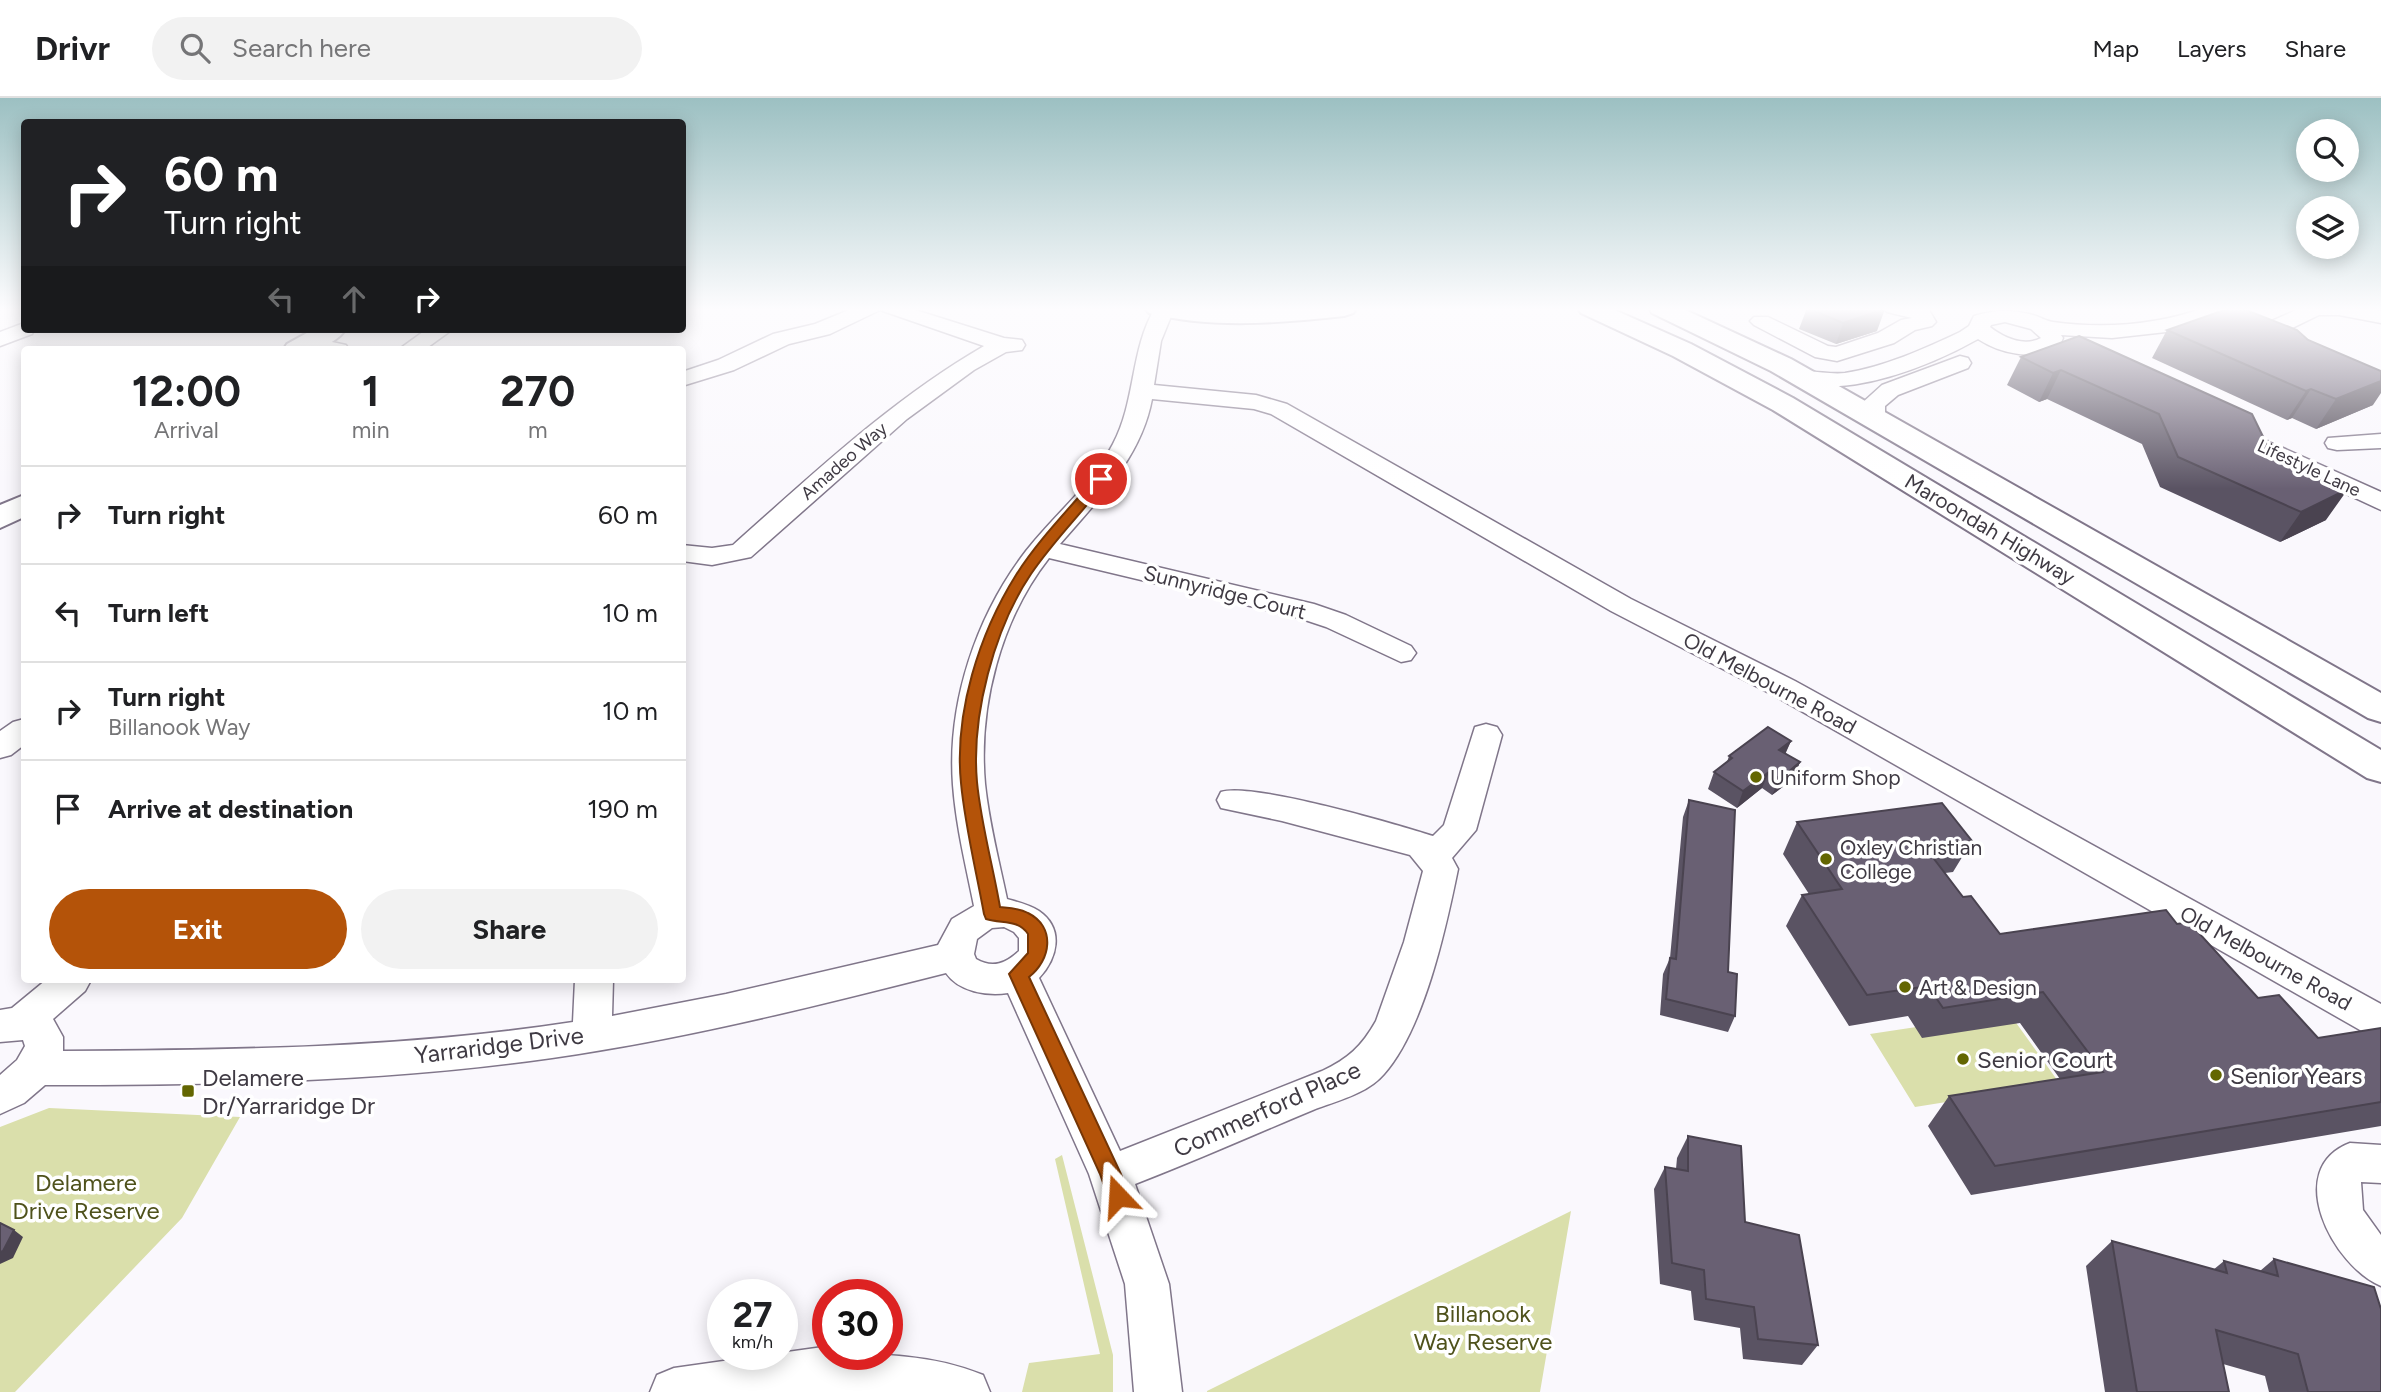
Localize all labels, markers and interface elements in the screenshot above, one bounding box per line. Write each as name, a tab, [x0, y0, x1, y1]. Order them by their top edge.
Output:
search box	[152, 17, 642, 80]
text: Drivr	[35, 29, 110, 68]
icon: search	[176, 29, 214, 67]
text: Search here	[232, 32, 371, 64]
text: Map	[2092, 34, 2139, 63]
text: Layers	[2177, 34, 2246, 63]
text: Share	[2284, 34, 2346, 63]
map controls	[2296, 119, 2359, 259]
button: search	[2296, 119, 2359, 182]
text: 60 m	[164, 144, 279, 203]
icon: right	[49, 147, 140, 238]
button: layers	[2296, 196, 2359, 259]
text: Turn right	[164, 204, 302, 242]
icon: left	[262, 280, 300, 318]
icon: ahead	[335, 280, 373, 318]
icon: right	[408, 280, 446, 318]
text: 12:00	[132, 366, 241, 417]
text: 1	[362, 366, 379, 417]
text: 270	[500, 366, 575, 417]
text: Arrival	[154, 416, 219, 444]
text: min	[352, 416, 389, 444]
text: m	[528, 416, 548, 444]
street label: Amadeo Way	[796, 417, 892, 504]
street label: Lifestyle Lane	[2254, 435, 2364, 502]
pin	[1071, 449, 1131, 509]
icon: arrive	[1082, 460, 1120, 498]
street label: Maroondah Highway	[1900, 468, 2080, 590]
icon: right	[49, 496, 87, 534]
text: Turn right	[108, 499, 225, 531]
text: 60 m	[598, 499, 658, 531]
street label: Sunnyridge Court	[1141, 560, 1309, 624]
icon: left	[49, 594, 87, 632]
text: Turn left	[108, 597, 209, 629]
text: 10 m	[602, 597, 658, 629]
street label: Old Melbourne Road	[1679, 627, 1861, 739]
text: Turn right	[108, 681, 225, 713]
icon: right	[49, 692, 87, 730]
text: 10 m	[602, 695, 658, 727]
text: Billanook Way	[108, 713, 250, 741]
place label: Uniform Shop	[1770, 765, 1901, 790]
marker: Uniform Shop	[1748, 769, 1764, 785]
icon: arrive	[49, 790, 87, 828]
text: Arrive at destination	[108, 793, 353, 825]
text: 190 m	[587, 793, 658, 825]
place label: Oxley Christian College	[1840, 835, 1982, 884]
marker: Oxley Christian College	[1818, 851, 1834, 867]
button: Exit	[49, 889, 347, 969]
button: Share	[361, 889, 658, 969]
street label: Old Melbourne Road	[2176, 900, 2356, 1016]
place label: Art & Design	[1919, 975, 2037, 1000]
marker: Art & Design	[1897, 979, 1913, 995]
street label: Yarraridge Drive	[413, 1020, 585, 1070]
place label: Senior Court	[1977, 1045, 2114, 1074]
marker: Senior Court	[1955, 1051, 1971, 1067]
street label: Commerford Place	[1169, 1055, 1365, 1163]
place label: Senior Years	[2230, 1061, 2362, 1090]
place label: Delamere Dr/Yarraridge Dr	[202, 1063, 375, 1120]
marker: Senior Years	[2208, 1067, 2224, 1083]
marker: Delamere Dr/Yarraridge Dr	[180, 1083, 196, 1099]
position arrow	[1081, 1159, 1155, 1233]
park label: Delamere Drive Reserve	[12, 1168, 160, 1225]
speed limit sign: 30	[812, 1279, 903, 1370]
text: 27	[733, 1294, 772, 1336]
park label: Billanook Way Reserve	[1414, 1299, 1552, 1356]
text: km/h	[732, 1331, 773, 1353]

